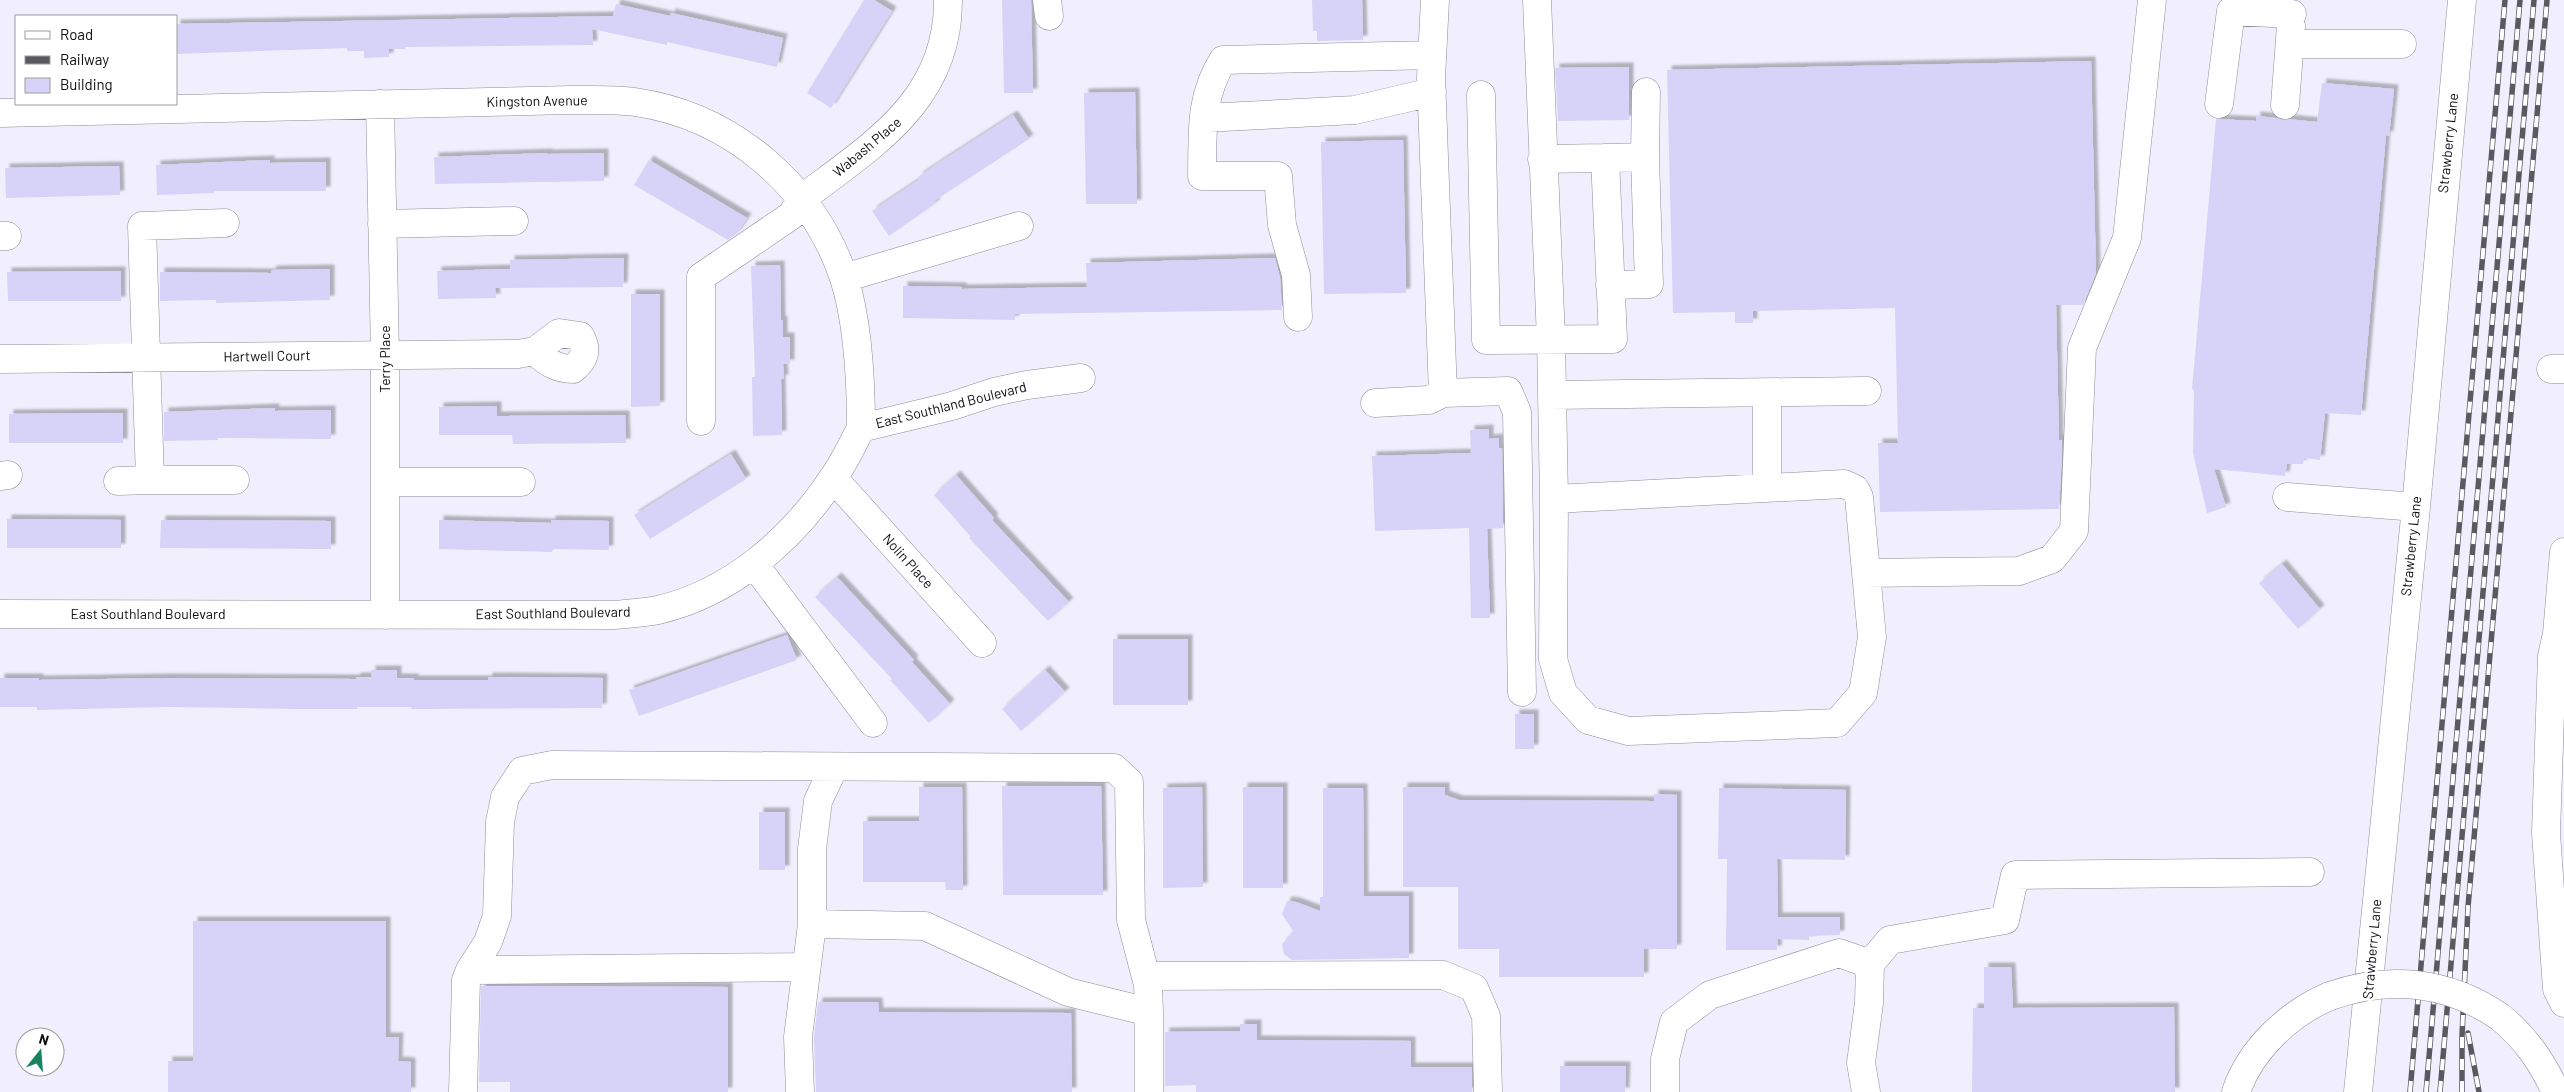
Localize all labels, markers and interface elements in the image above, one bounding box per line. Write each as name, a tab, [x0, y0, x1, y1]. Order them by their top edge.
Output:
legend	[15, 15, 178, 105]
text: Road	[60, 25, 93, 43]
text: Railway	[60, 50, 109, 68]
text: Building	[60, 75, 113, 93]
street label: Kingston Avenue	[486, 91, 588, 110]
street label: Strawberry Lane	[2434, 92, 2461, 194]
street label: Wabash Place	[829, 113, 904, 180]
street label: Terry Place	[376, 325, 393, 393]
street label: Hartwell Court	[223, 346, 311, 365]
street label: East Southland Boulevard	[874, 377, 1028, 432]
street label: Strawberry Lane	[2397, 495, 2424, 597]
street label: Nolin Place	[879, 530, 937, 591]
street label: East Southland Boulevard	[475, 603, 631, 622]
street label: East Southland Boulevard	[70, 605, 226, 622]
street label: Strawberry Lane	[2359, 898, 2384, 1000]
north arrow	[15, 1027, 65, 1077]
text: N	[37, 1030, 51, 1049]

